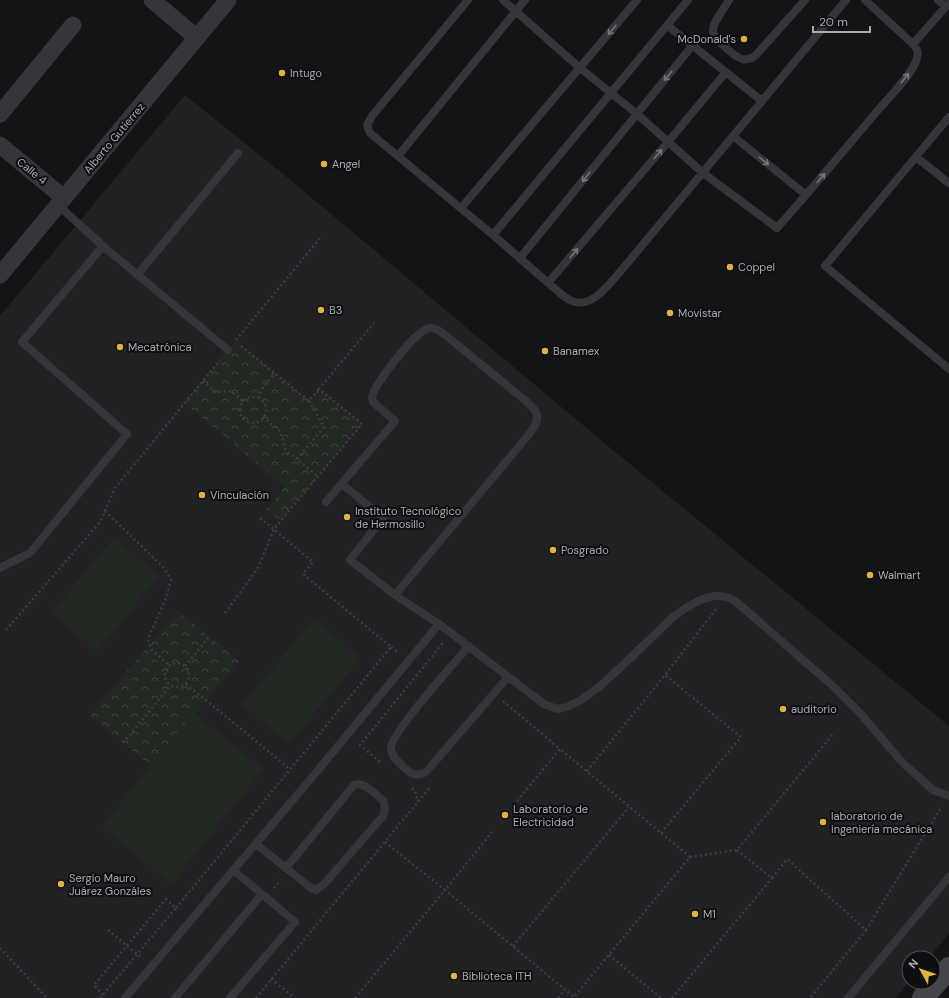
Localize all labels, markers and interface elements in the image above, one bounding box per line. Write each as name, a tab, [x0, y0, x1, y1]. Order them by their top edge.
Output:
scale bar	[813, 8, 870, 34]
text: 20 m	[819, 14, 848, 30]
one-way arrow	[607, 25, 616, 35]
place label: McDonald's	[677, 32, 736, 46]
marker: McDonald's	[739, 34, 749, 44]
place label: Intugo	[290, 66, 322, 80]
marker: Intugo	[277, 68, 287, 78]
one-way arrow	[663, 70, 672, 81]
one-way arrow	[900, 73, 909, 83]
street label: Alberto Gutierrez	[80, 100, 148, 176]
one-way arrow	[653, 149, 662, 160]
street label: Calle 4	[14, 155, 50, 188]
one-way arrow	[758, 156, 769, 165]
place label: Angel	[332, 157, 360, 171]
marker: Angel	[319, 159, 329, 169]
one-way arrow	[582, 172, 591, 182]
one-way arrow	[817, 172, 826, 183]
one-way arrow	[569, 248, 578, 259]
place label: Coppel	[738, 260, 775, 274]
marker: Coppel	[725, 262, 735, 272]
place label: B3	[329, 303, 342, 317]
marker: B3	[316, 305, 326, 315]
place label: Movistar	[678, 306, 722, 320]
marker: Movistar	[665, 308, 675, 318]
place label: Mecatrónica	[128, 340, 192, 354]
marker: Mecatrónica	[115, 342, 125, 352]
place label: Banamex	[553, 344, 600, 358]
marker: Banamex	[540, 346, 550, 356]
place label: Vinculación	[210, 488, 269, 502]
marker: Vinculación	[197, 490, 207, 500]
place label: Instituto Tecnológico de Hermosillo	[355, 504, 461, 531]
marker: Instituto Tecnológico de Hermosillo	[342, 512, 352, 522]
place label: Posgrado	[561, 543, 609, 557]
marker: Posgrado	[548, 545, 558, 555]
place label: Walmart	[878, 568, 921, 582]
marker: Walmart	[865, 570, 875, 580]
place label: auditorio	[791, 702, 837, 716]
marker: auditorio	[778, 704, 788, 714]
place label: Laboratorio de Electricidad	[513, 802, 588, 829]
place label: laboratorio de ingeniería mecánica	[831, 809, 932, 836]
marker: Laboratorio de Electricidad	[500, 810, 510, 820]
marker: laboratorio de ingeniería mecánica	[818, 817, 828, 827]
place label: Sergio Mauro Juárez Gonzáles	[69, 871, 151, 898]
marker: Sergio Mauro Juárez Gonzáles	[56, 879, 66, 889]
place label: M1	[703, 907, 716, 921]
marker: M1	[690, 909, 700, 919]
north arrow	[901, 950, 941, 990]
text: N	[905, 956, 921, 971]
place label: Biblioteca ITH	[462, 969, 531, 983]
marker: Biblioteca ITH	[449, 971, 459, 981]

